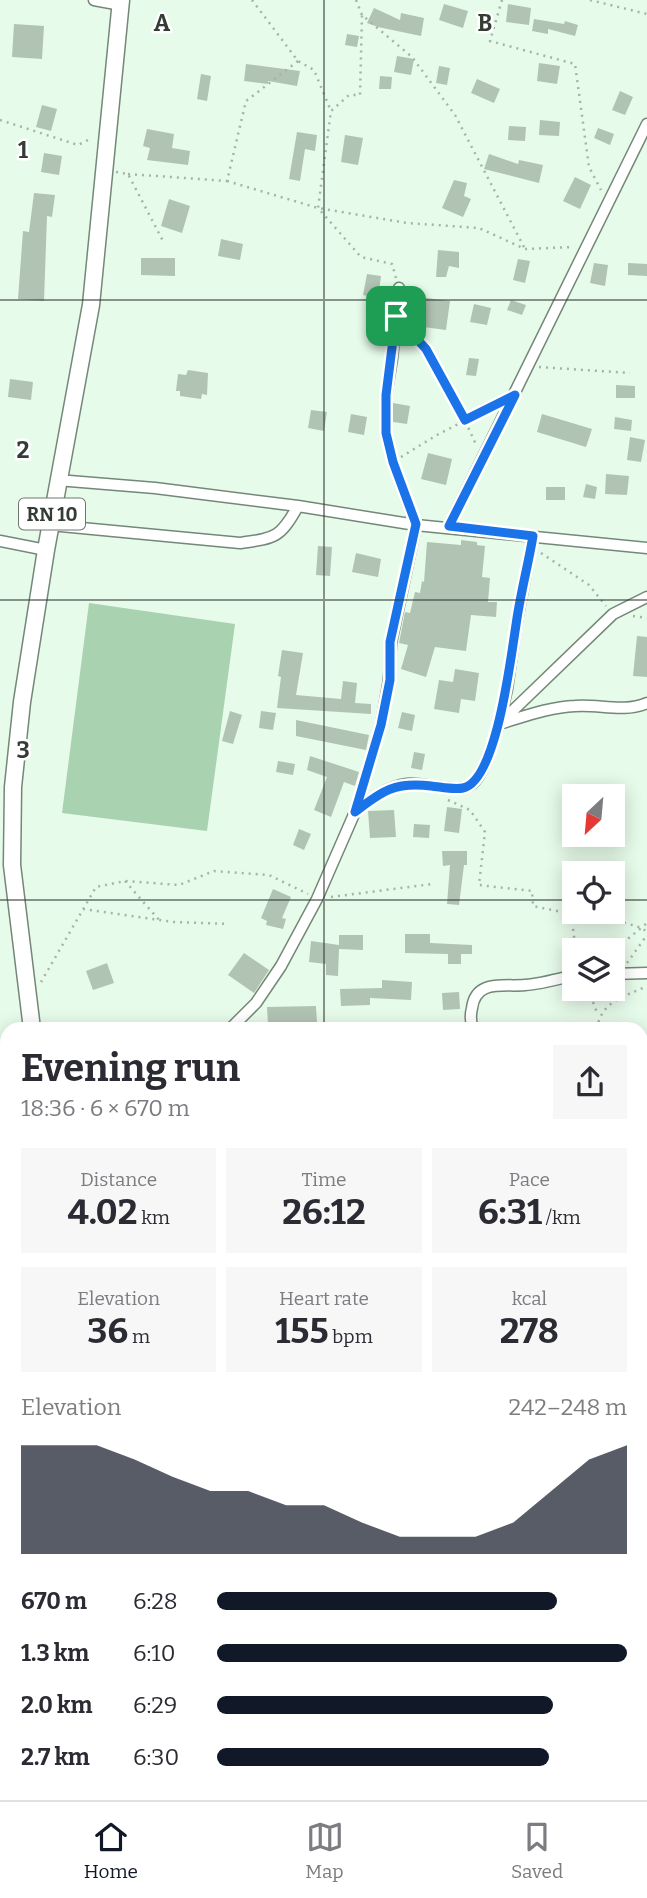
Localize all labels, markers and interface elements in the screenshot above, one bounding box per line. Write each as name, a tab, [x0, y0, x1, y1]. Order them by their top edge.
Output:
text: A	[154, 9, 171, 37]
text: B	[478, 9, 492, 37]
text: 1	[18, 136, 28, 164]
pin	[366, 286, 426, 346]
icon: arrive	[377, 297, 415, 335]
text: 2	[17, 436, 30, 464]
road number: RN 10	[19, 499, 85, 530]
text: 3	[16, 736, 30, 764]
north arrow	[562, 784, 625, 847]
map controls	[562, 784, 625, 1001]
button: locate	[562, 861, 625, 924]
button: layers	[562, 938, 625, 1001]
text: Evening run	[21, 1045, 240, 1091]
button: share	[553, 1045, 627, 1119]
text: 18:36 · 6 × 670 m	[21, 1094, 190, 1122]
text: Distance	[80, 1168, 157, 1191]
text: Time	[302, 1168, 346, 1191]
text: Pace	[509, 1168, 550, 1191]
text: 4.02	[68, 1191, 137, 1233]
text: 26:12	[282, 1191, 366, 1233]
text: 6:31	[478, 1191, 542, 1233]
text: km	[137, 1206, 170, 1229]
text: /km	[542, 1206, 581, 1229]
text: Elevation	[77, 1287, 160, 1310]
text: Heart rate	[279, 1287, 369, 1310]
text: kcal	[512, 1287, 547, 1310]
text: 36	[87, 1310, 128, 1352]
text: 155	[275, 1310, 329, 1352]
text: 278	[500, 1310, 559, 1352]
text: m	[128, 1325, 150, 1348]
text: bpm	[329, 1325, 373, 1348]
text: Elevation	[21, 1393, 121, 1421]
text: 242–248 m	[508, 1393, 627, 1421]
text: 670 m	[21, 1587, 87, 1615]
text: 6:28	[133, 1587, 178, 1615]
text: 1.3 km	[21, 1639, 89, 1667]
text: 6:10	[133, 1639, 175, 1667]
text: 2.0 km	[21, 1691, 92, 1719]
text: 6:29	[133, 1691, 177, 1719]
text: 2.7 km	[21, 1743, 90, 1771]
text: 6:30	[133, 1743, 179, 1771]
tab: Home	[84, 1818, 138, 1883]
tab: Map	[305, 1818, 344, 1883]
tab: Saved	[511, 1818, 563, 1883]

